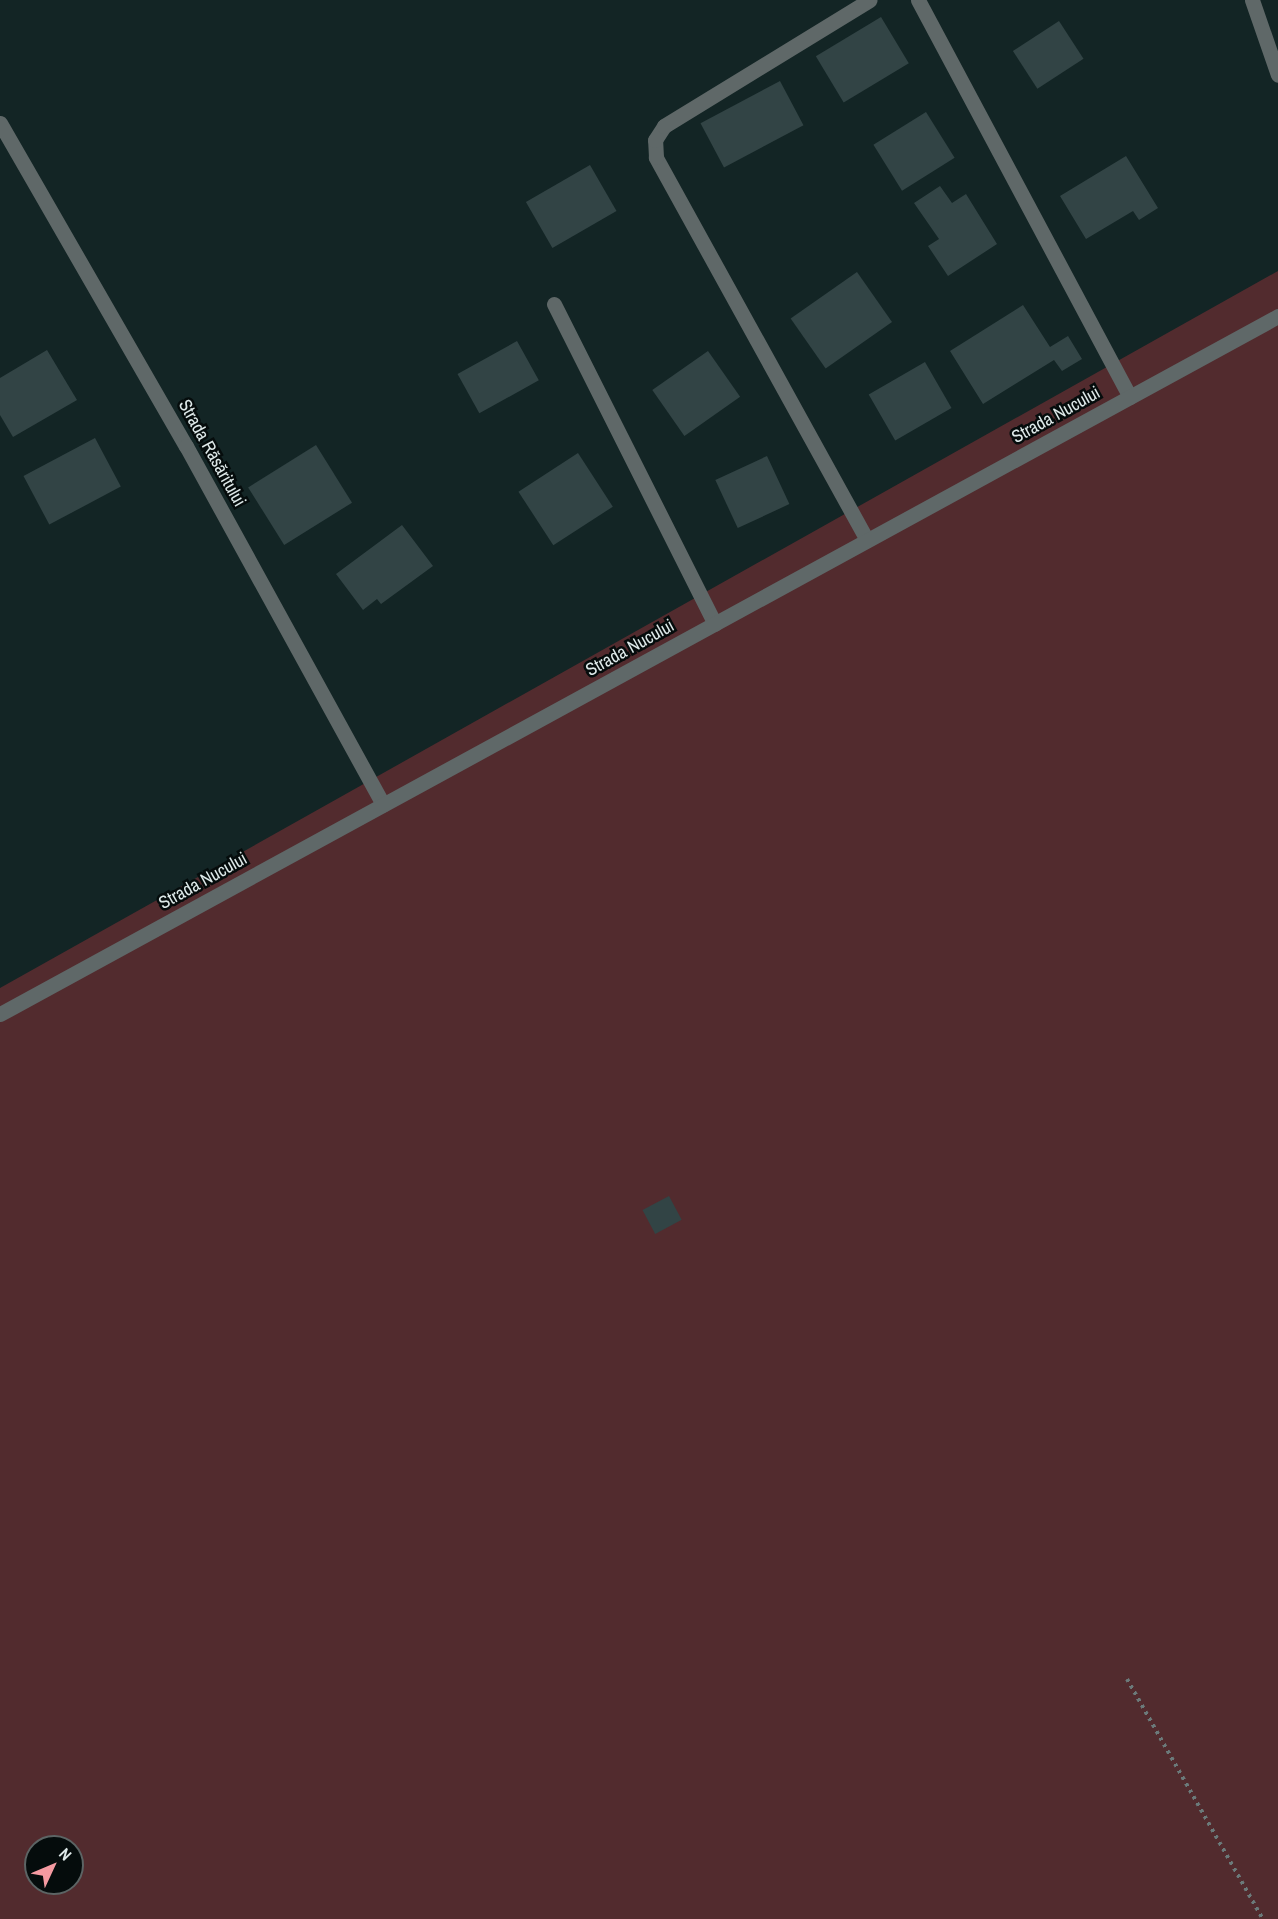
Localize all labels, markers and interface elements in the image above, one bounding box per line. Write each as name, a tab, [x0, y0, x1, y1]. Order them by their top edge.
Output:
street label: Strada Nucului	[1008, 382, 1104, 448]
street label: Strada Răsăritului	[174, 396, 250, 510]
street label: Strada Nucului	[582, 615, 678, 681]
street label: Strada Nucului	[155, 848, 251, 914]
north arrow	[24, 1835, 84, 1895]
text: N	[54, 1843, 77, 1865]

